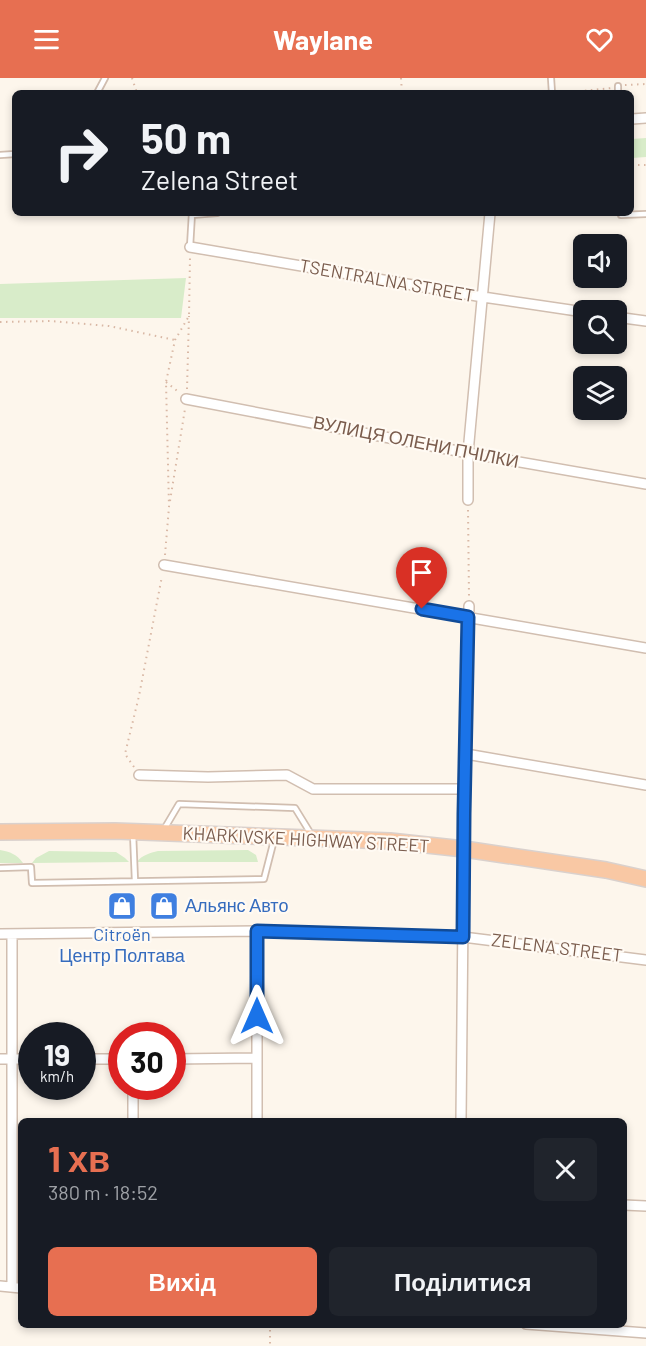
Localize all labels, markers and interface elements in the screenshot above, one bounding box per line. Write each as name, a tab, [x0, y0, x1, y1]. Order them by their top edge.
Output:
icon: menu	[30, 23, 63, 56]
text: Waylane	[273, 23, 373, 55]
icon: heart	[583, 23, 616, 56]
text: 50 m	[141, 112, 231, 162]
icon: right	[42, 114, 120, 192]
text: Zelena Street	[141, 163, 298, 195]
map controls	[573, 234, 627, 420]
button: sound	[573, 234, 627, 288]
street label: TSENTRALNA STREET	[298, 254, 476, 306]
button: search	[573, 300, 627, 354]
button: layers	[573, 366, 627, 420]
street label: ВУЛИЦЯ ОЛЕНИ ПЧІЛКИ	[311, 410, 521, 472]
pin	[396, 547, 447, 609]
icon: arrive	[405, 556, 438, 589]
street label: KHARKIVSKE HIGHWAY STREET	[182, 822, 430, 856]
shop icon: Citroën Центр Полтава	[106, 890, 138, 922]
shop icon: Альянс Авто	[148, 890, 180, 922]
place label: Альянс Авто	[185, 894, 288, 916]
place label: Citroën Центр Полтава	[59, 923, 186, 966]
street label: ZELENA STREET	[490, 928, 624, 966]
position arrow	[225, 984, 289, 1048]
speed limit sign: 30	[108, 1022, 186, 1100]
text: 19	[44, 1036, 70, 1072]
text: km/h	[40, 1067, 74, 1085]
text: 1 хв	[48, 1136, 110, 1179]
button: close	[534, 1138, 597, 1201]
text: 380 m · 18:52	[48, 1180, 158, 1204]
button: Вихід	[48, 1247, 317, 1316]
button: Поділитися	[329, 1247, 597, 1316]

